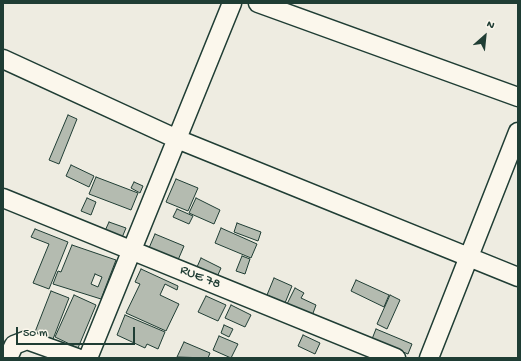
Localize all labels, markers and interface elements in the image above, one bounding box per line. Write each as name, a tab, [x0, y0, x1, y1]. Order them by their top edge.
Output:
north arrow	[465, 16, 505, 56]
text: N	[485, 18, 496, 32]
street label: RUE 78	[177, 262, 223, 294]
scale bar	[18, 319, 137, 345]
text: 50 m	[23, 327, 48, 341]

